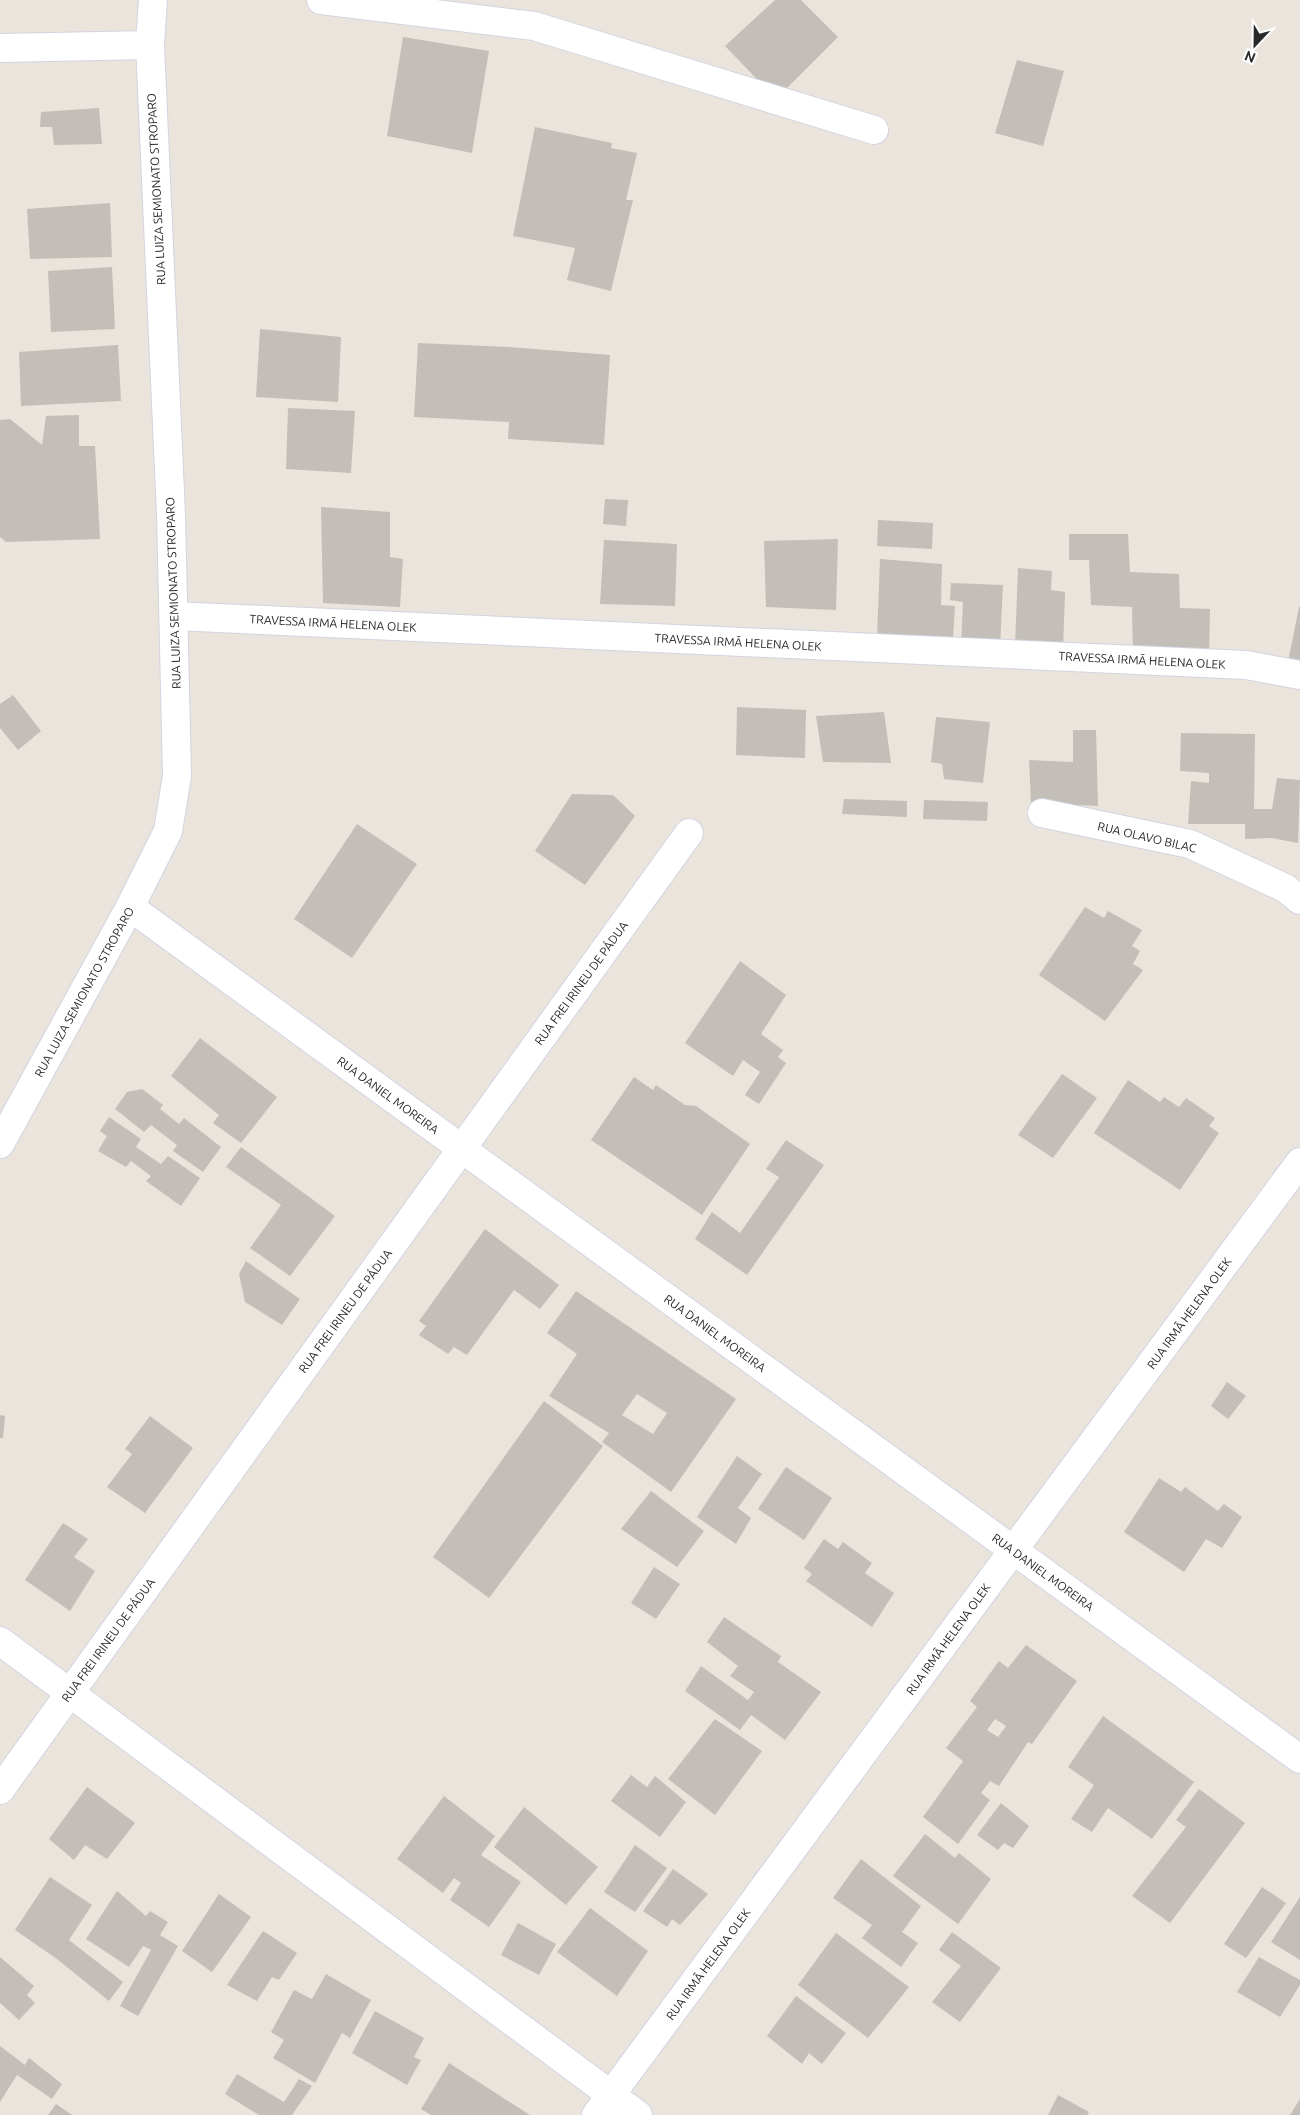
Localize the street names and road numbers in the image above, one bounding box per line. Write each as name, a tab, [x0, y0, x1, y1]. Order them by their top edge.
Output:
street label: RUA LUIZA SEMIONATO STROPARO	[144, 93, 168, 285]
street label: RUA LUIZA SEMIONATO STROPARO	[163, 497, 183, 689]
street label: TRAVESSA IRMÃ HELENA OLEK	[249, 612, 418, 634]
street label: TRAVESSA IRMÃ HELENA OLEK	[654, 631, 823, 653]
street label: TRAVESSA IRMÃ HELENA OLEK	[1058, 649, 1227, 671]
street label: RUA OLAVO BILAC	[1096, 819, 1198, 855]
street label: RUA LUIZA SEMIONATO STROPARO	[32, 905, 136, 1079]
street label: RUA FREI IRINEU DE PÁDUA	[532, 919, 630, 1047]
street label: RUA DANIEL MOREIRA	[335, 1054, 441, 1136]
street label: RUA FREI IRINEU DE PÁDUA	[296, 1247, 394, 1375]
street label: RUA IRMÃ HELENA OLEK	[1144, 1254, 1234, 1371]
street label: RUA DANIEL MOREIRA	[662, 1292, 768, 1374]
street label: RUA DANIEL MOREIRA	[990, 1531, 1096, 1613]
street label: RUA FREI IRINEU DE PÁDUA	[59, 1576, 157, 1704]
street label: RUA IRMÃ HELENA OLEK	[903, 1580, 993, 1697]
street label: RUA IRMÃ HELENA OLEK	[663, 1905, 753, 2022]

